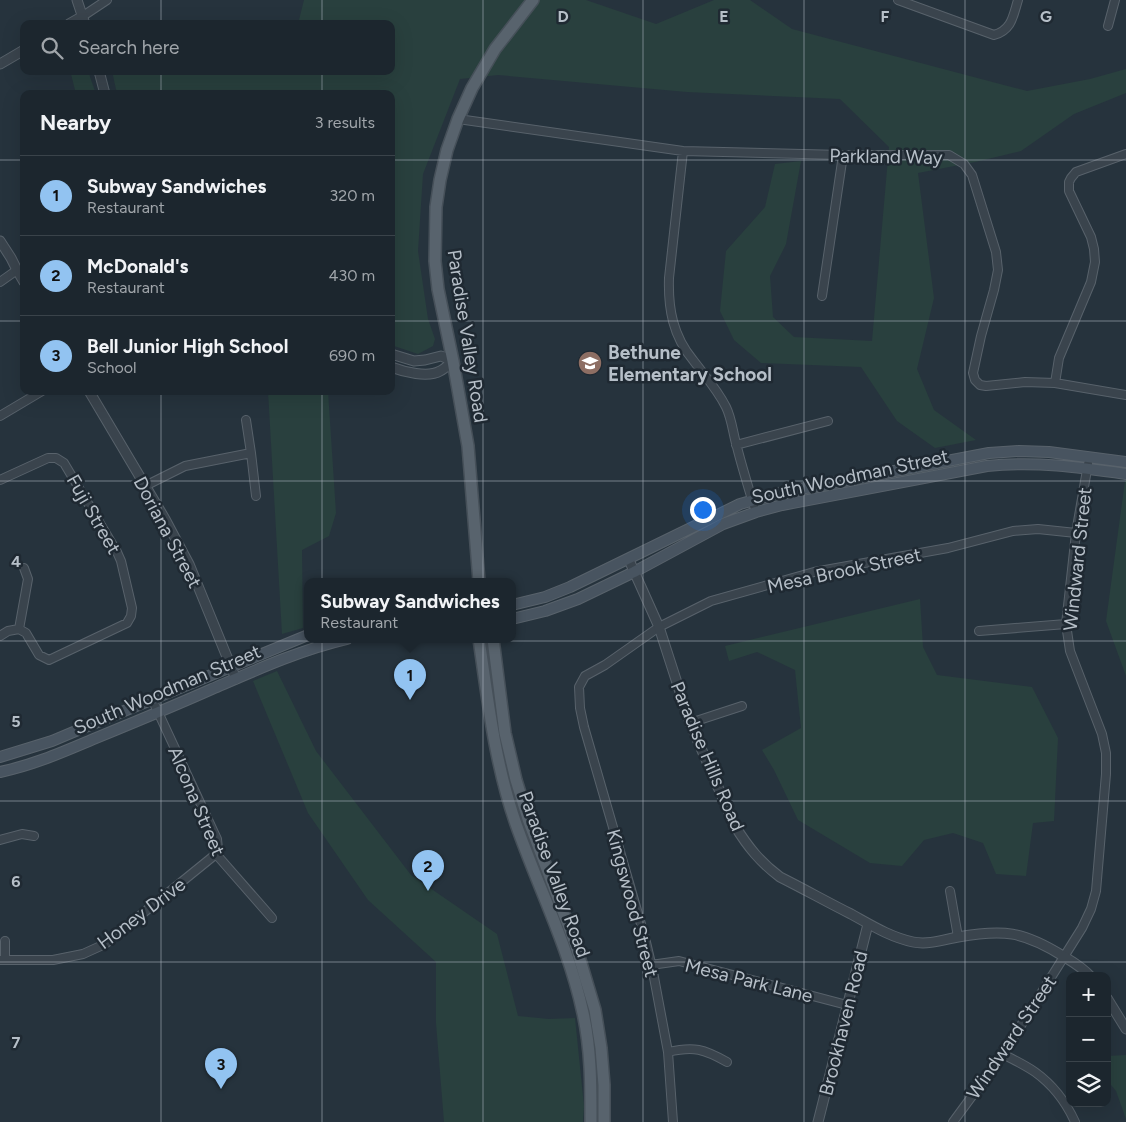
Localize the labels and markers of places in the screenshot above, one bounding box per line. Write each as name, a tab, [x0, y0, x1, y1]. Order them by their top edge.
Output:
place label: Bethune Elementary School	[608, 341, 772, 386]
school or university icon: Bethune Elementary School	[577, 350, 603, 376]
pin: 1	[394, 659, 426, 700]
pin: 2	[412, 850, 444, 891]
pin: 3	[205, 1048, 237, 1089]

